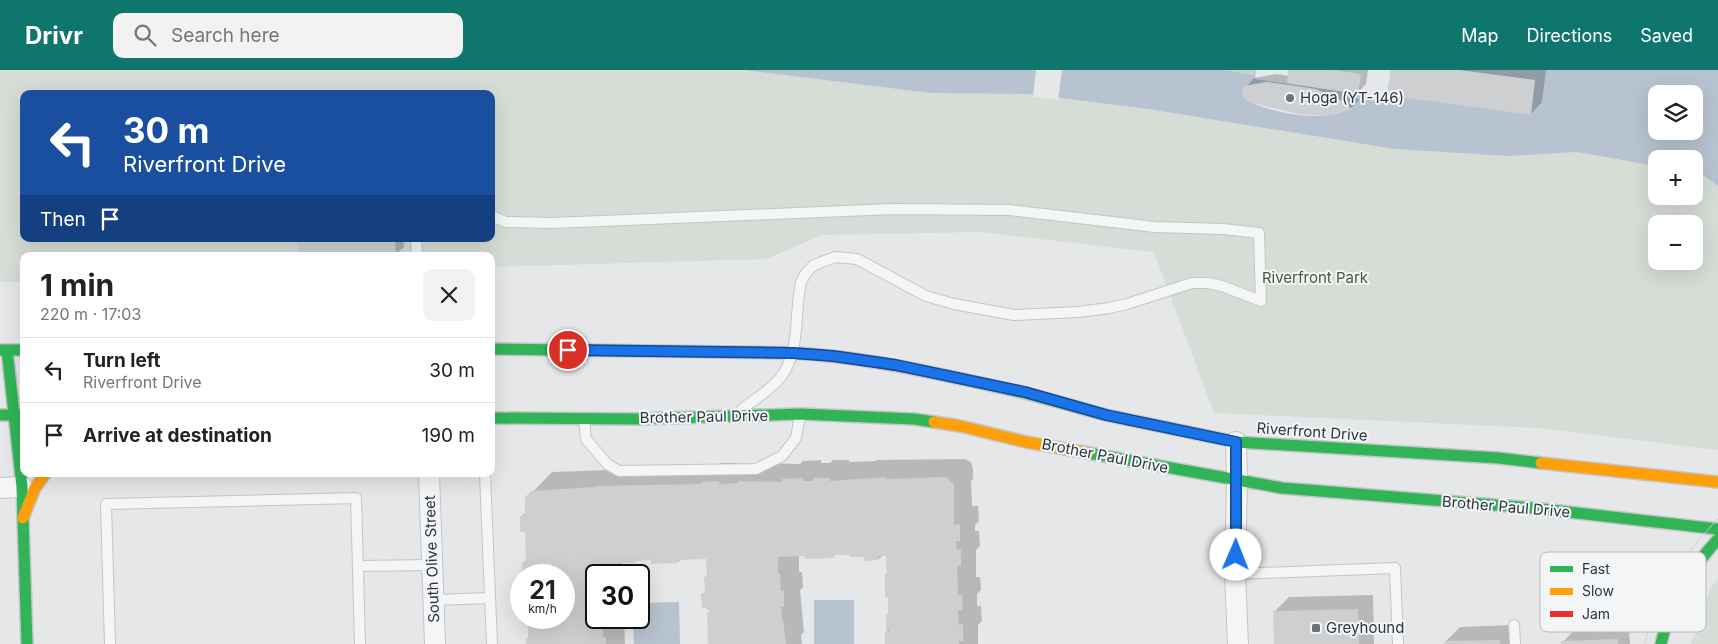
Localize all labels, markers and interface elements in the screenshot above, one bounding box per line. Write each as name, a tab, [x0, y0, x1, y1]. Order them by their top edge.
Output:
search box	[113, 13, 463, 58]
text: Drivr	[25, 21, 83, 50]
icon: search	[131, 21, 159, 49]
text: Search here	[171, 24, 280, 47]
text: Map	[1461, 25, 1499, 46]
text: Directions	[1527, 25, 1612, 46]
text: Saved	[1640, 25, 1693, 46]
map controls	[1648, 85, 1703, 270]
button: layers	[1648, 85, 1703, 140]
place label: Hoga (YT-146)	[1300, 88, 1404, 107]
marker: Hoga (YT-146)	[1284, 92, 1296, 104]
text: 30 m	[123, 109, 209, 151]
icon: left	[40, 110, 105, 175]
button: +	[1648, 150, 1703, 205]
text: Riverfront Drive	[123, 151, 286, 177]
icon: arrive	[96, 205, 124, 233]
text: Then	[40, 208, 86, 231]
button: −	[1648, 215, 1703, 270]
text: 1 min	[40, 267, 114, 303]
park label: Riverfront Park	[1262, 268, 1369, 287]
button: close	[423, 269, 475, 321]
text: 220 m · 17:03	[40, 304, 141, 324]
pin	[547, 329, 589, 371]
icon: arrive	[554, 336, 582, 364]
text: Turn left	[83, 349, 161, 372]
icon: left	[40, 356, 68, 384]
text: 30 m	[429, 359, 475, 382]
text: Riverfront Drive	[83, 372, 202, 392]
street label: Brother Paul Drive	[640, 406, 768, 427]
street label: Riverfront Drive	[1256, 418, 1368, 445]
icon: arrive	[40, 421, 68, 449]
text: Arrive at destination	[83, 424, 272, 447]
text: 190 m	[422, 424, 475, 447]
street label: Brother Paul Drive	[1040, 434, 1170, 477]
street label: Brother Paul Drive	[1441, 491, 1571, 522]
street label: South Olive Street	[420, 495, 443, 623]
position arrow	[1209, 528, 1261, 580]
legend	[1540, 552, 1706, 632]
text: Fast	[1582, 560, 1610, 577]
speed limit sign: 30	[585, 564, 650, 629]
text: 21	[529, 575, 556, 605]
text: Slow	[1582, 582, 1614, 599]
text: km/h	[528, 601, 557, 616]
text: Jam	[1582, 605, 1610, 622]
place label: Greyhound	[1326, 618, 1404, 637]
marker: Greyhound	[1310, 622, 1322, 634]

